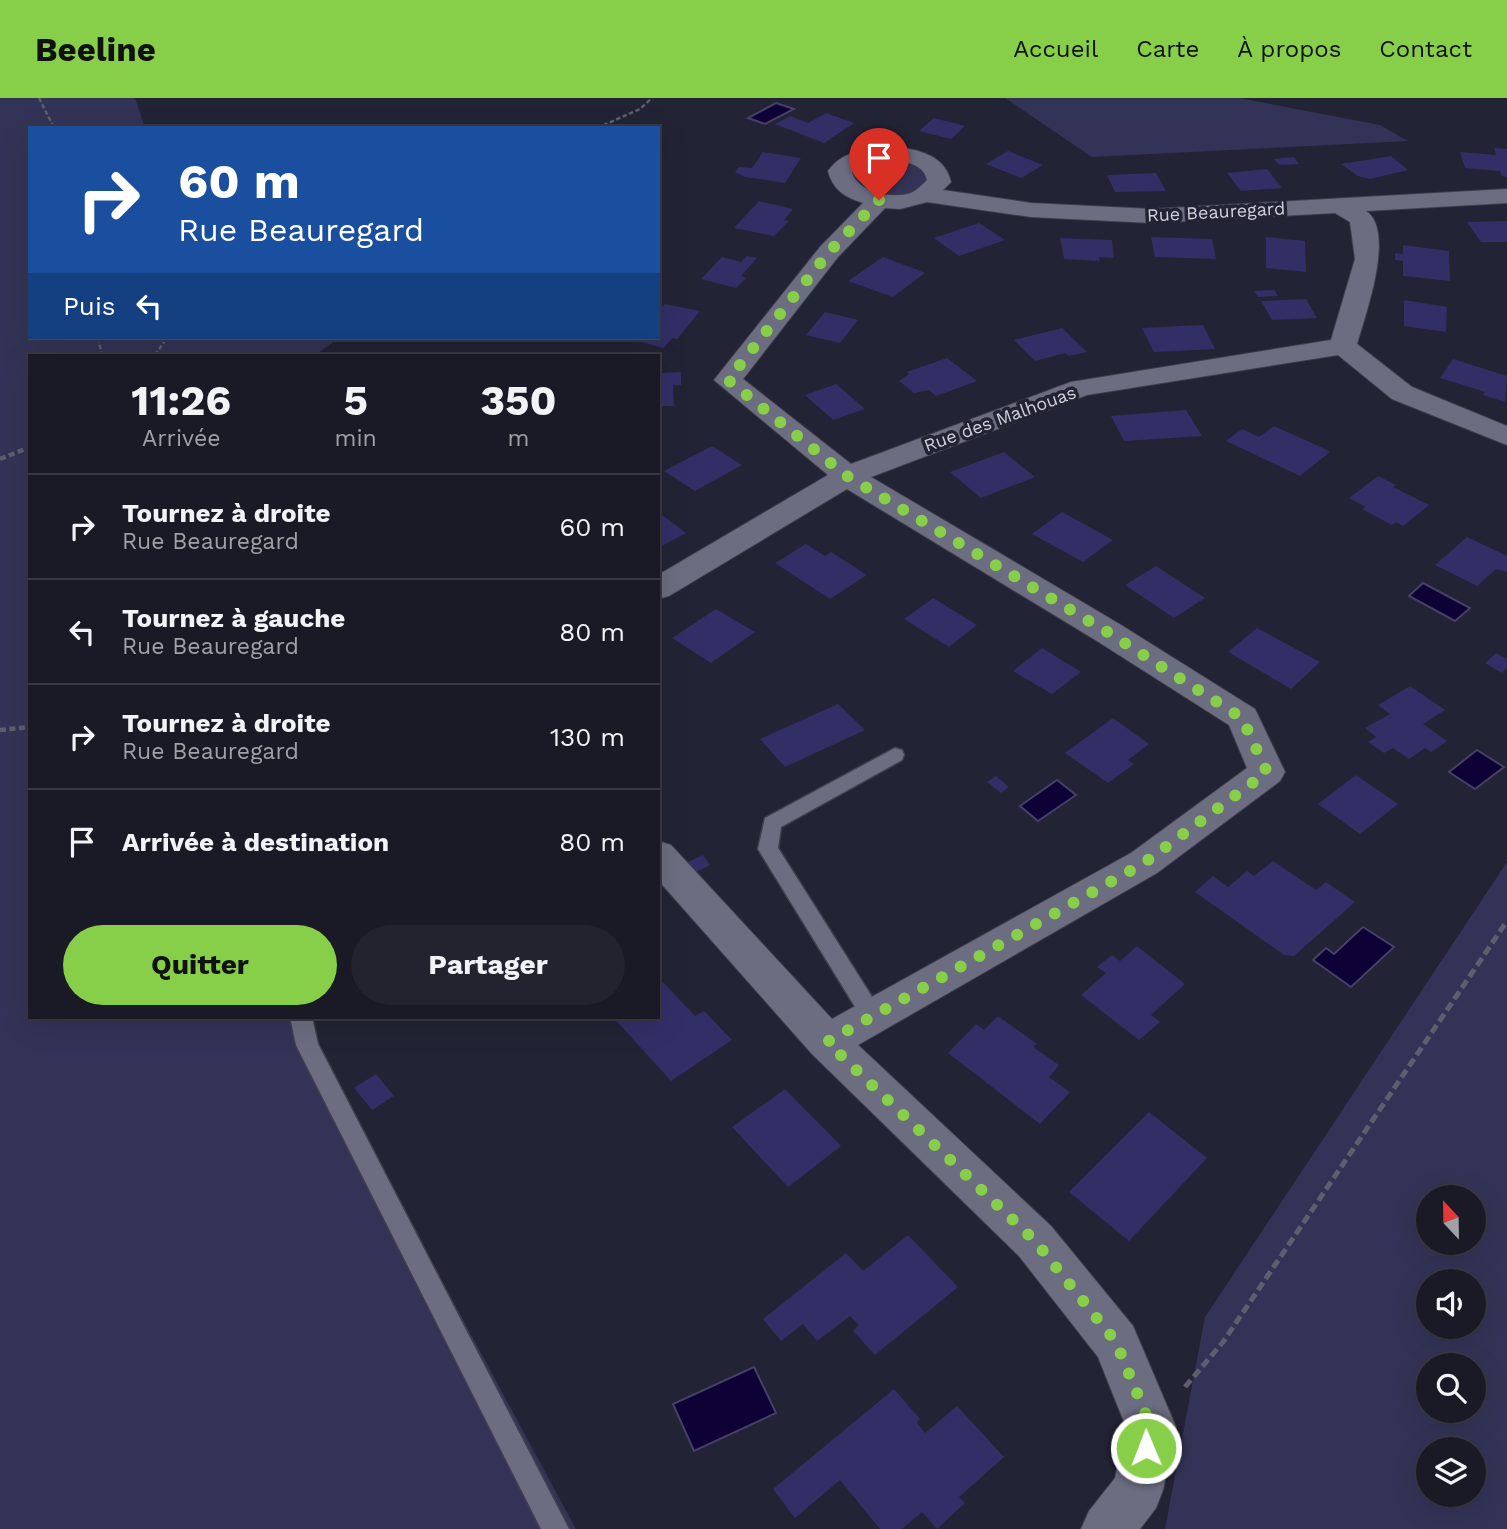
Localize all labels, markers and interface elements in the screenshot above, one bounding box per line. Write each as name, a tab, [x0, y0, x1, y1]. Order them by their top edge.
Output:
text: Beeline	[35, 30, 156, 69]
text: Accueil	[1013, 35, 1098, 63]
text: Carte	[1136, 35, 1199, 63]
text: À propos	[1237, 35, 1341, 63]
text: Contact	[1379, 35, 1472, 63]
pin	[849, 128, 909, 200]
icon: arrive	[860, 139, 898, 177]
text: 60 m	[178, 152, 300, 210]
icon: right	[63, 154, 154, 245]
street label: Rue Beauregard	[1146, 197, 1286, 226]
text: Rue Beauregard	[178, 211, 424, 249]
icon: left	[130, 287, 168, 325]
text: Puis	[63, 291, 116, 321]
text: 11:26	[131, 376, 231, 425]
text: 5	[343, 376, 368, 425]
text: 350	[480, 376, 557, 425]
street label: Rue des Malhouas	[921, 381, 1079, 456]
text: Arrivée	[142, 425, 221, 452]
text: min	[335, 425, 377, 452]
text: m	[507, 425, 529, 452]
text: Tournez à droite	[122, 498, 331, 528]
icon: right	[63, 508, 101, 546]
text: 60 m	[559, 512, 625, 542]
text: Rue Beauregard	[122, 528, 299, 555]
text: Tournez à gauche	[122, 603, 345, 633]
icon: left	[63, 613, 101, 651]
text: 80 m	[559, 617, 625, 647]
text: Rue Beauregard	[122, 633, 299, 660]
text: Tournez à droite	[122, 708, 331, 738]
icon: right	[63, 718, 101, 756]
text: 130 m	[550, 722, 625, 752]
text: Rue Beauregard	[122, 738, 299, 765]
icon: arrive	[63, 823, 101, 861]
text: Arrivée à destination	[122, 827, 389, 857]
text: 80 m	[559, 827, 625, 857]
button: Quitter	[63, 925, 337, 1005]
button: Partager	[351, 925, 625, 1005]
north arrow	[1416, 1185, 1486, 1255]
map controls	[1416, 1185, 1486, 1507]
button: sound	[1416, 1269, 1486, 1339]
button: search	[1416, 1353, 1486, 1423]
position arrow	[1109, 1411, 1183, 1485]
button: layers	[1416, 1437, 1486, 1507]

